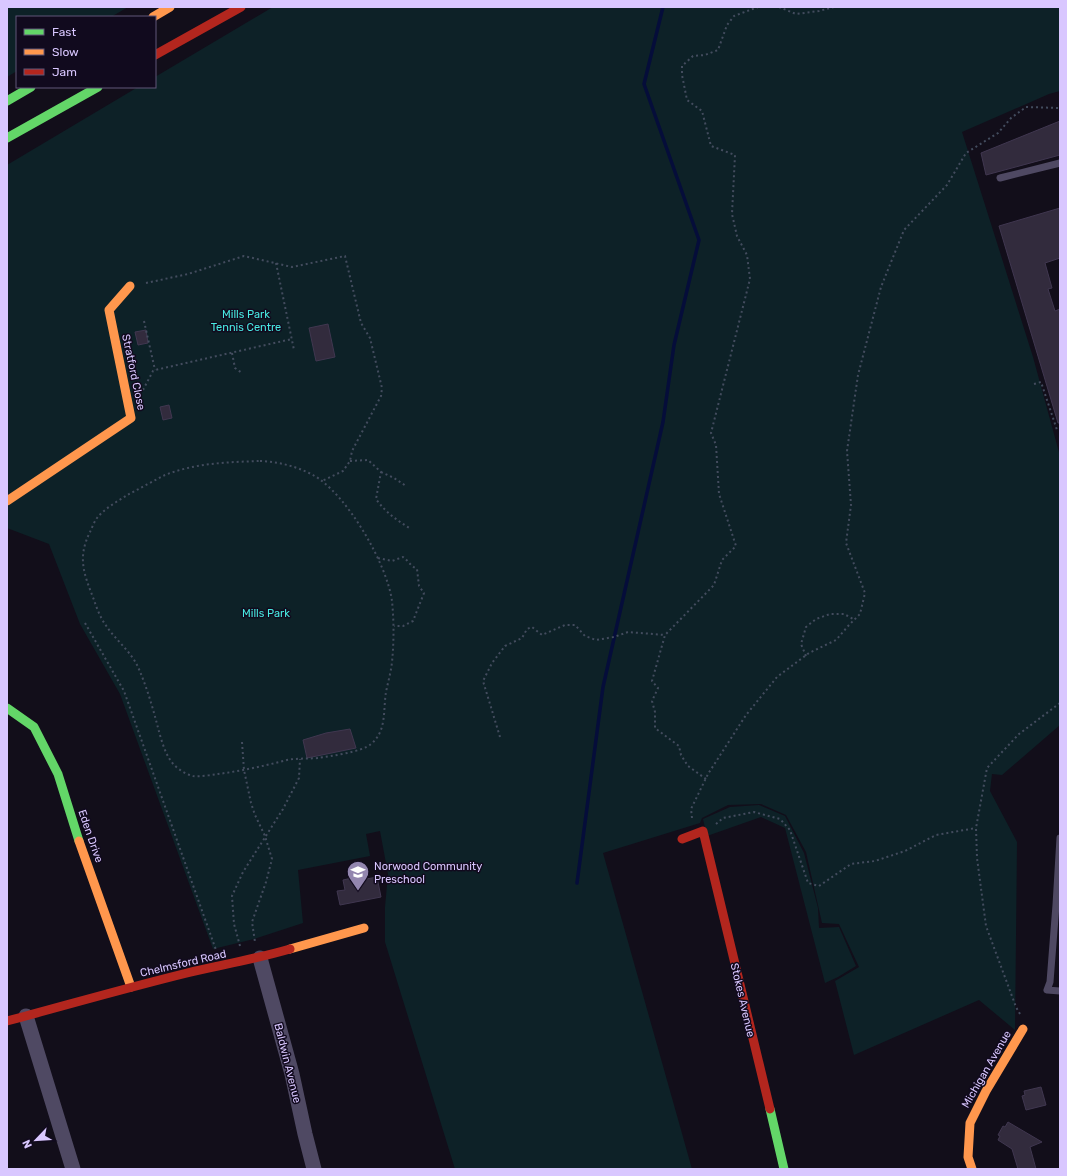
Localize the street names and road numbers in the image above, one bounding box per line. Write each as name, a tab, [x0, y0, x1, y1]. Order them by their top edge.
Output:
street label: Stratford Close	[119, 333, 148, 411]
street label: Eden Drive	[75, 808, 106, 864]
street label: Chelmsford Road	[139, 947, 227, 980]
street label: Stokes Avenue	[728, 962, 757, 1038]
street label: Baldwin Avenue	[271, 1022, 304, 1104]
street label: Michigan Avenue	[959, 1028, 1014, 1110]

